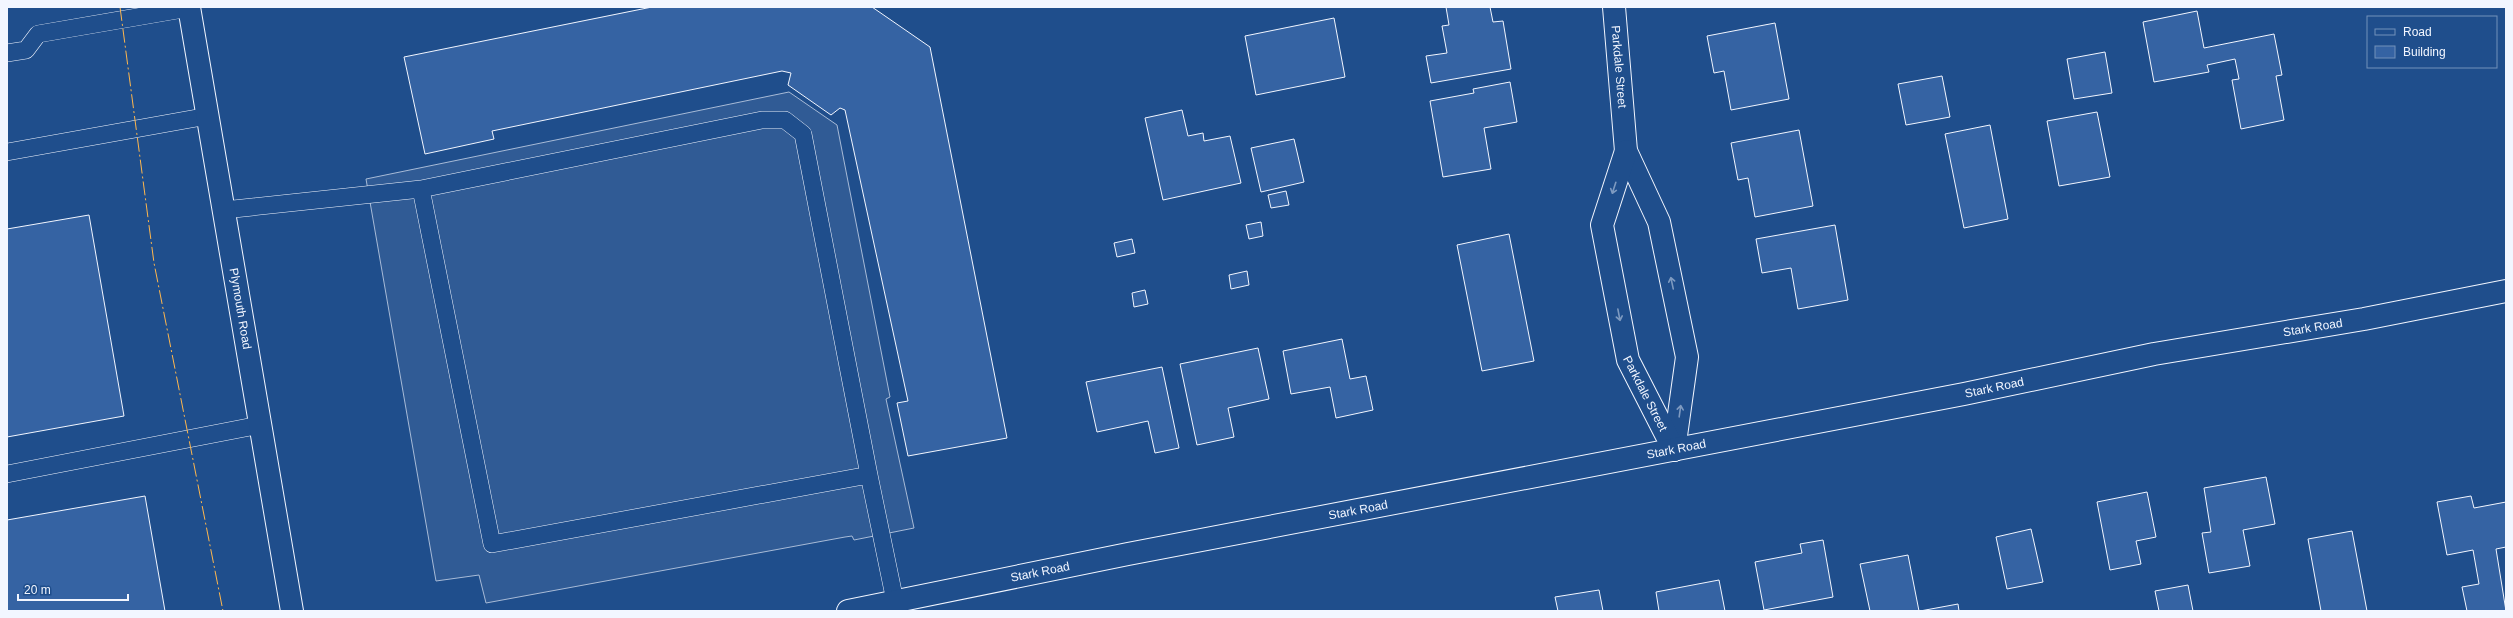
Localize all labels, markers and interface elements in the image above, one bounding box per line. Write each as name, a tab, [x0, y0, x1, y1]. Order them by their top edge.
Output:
legend	[2367, 16, 2497, 68]
street label: Parkdale Street	[1609, 25, 1629, 109]
text: Road	[2403, 25, 2432, 39]
text: Building	[2403, 45, 2446, 59]
one-way arrow	[1610, 182, 1617, 195]
street label: Plymouth Road	[227, 267, 254, 350]
one-way arrow	[1668, 277, 1676, 290]
one-way arrow	[1616, 308, 1624, 321]
street label: Stark Road	[2282, 316, 2344, 339]
street label: Parkdale Street	[1620, 354, 1671, 434]
street label: Stark Road	[1964, 375, 2025, 401]
one-way arrow	[1676, 405, 1684, 418]
street label: Stark Road	[1645, 437, 1707, 462]
street label: Stark Road	[1327, 497, 1389, 522]
street label: Stark Road	[1009, 559, 1071, 585]
scale bar	[18, 576, 128, 602]
text: 20 m	[24, 583, 51, 597]

